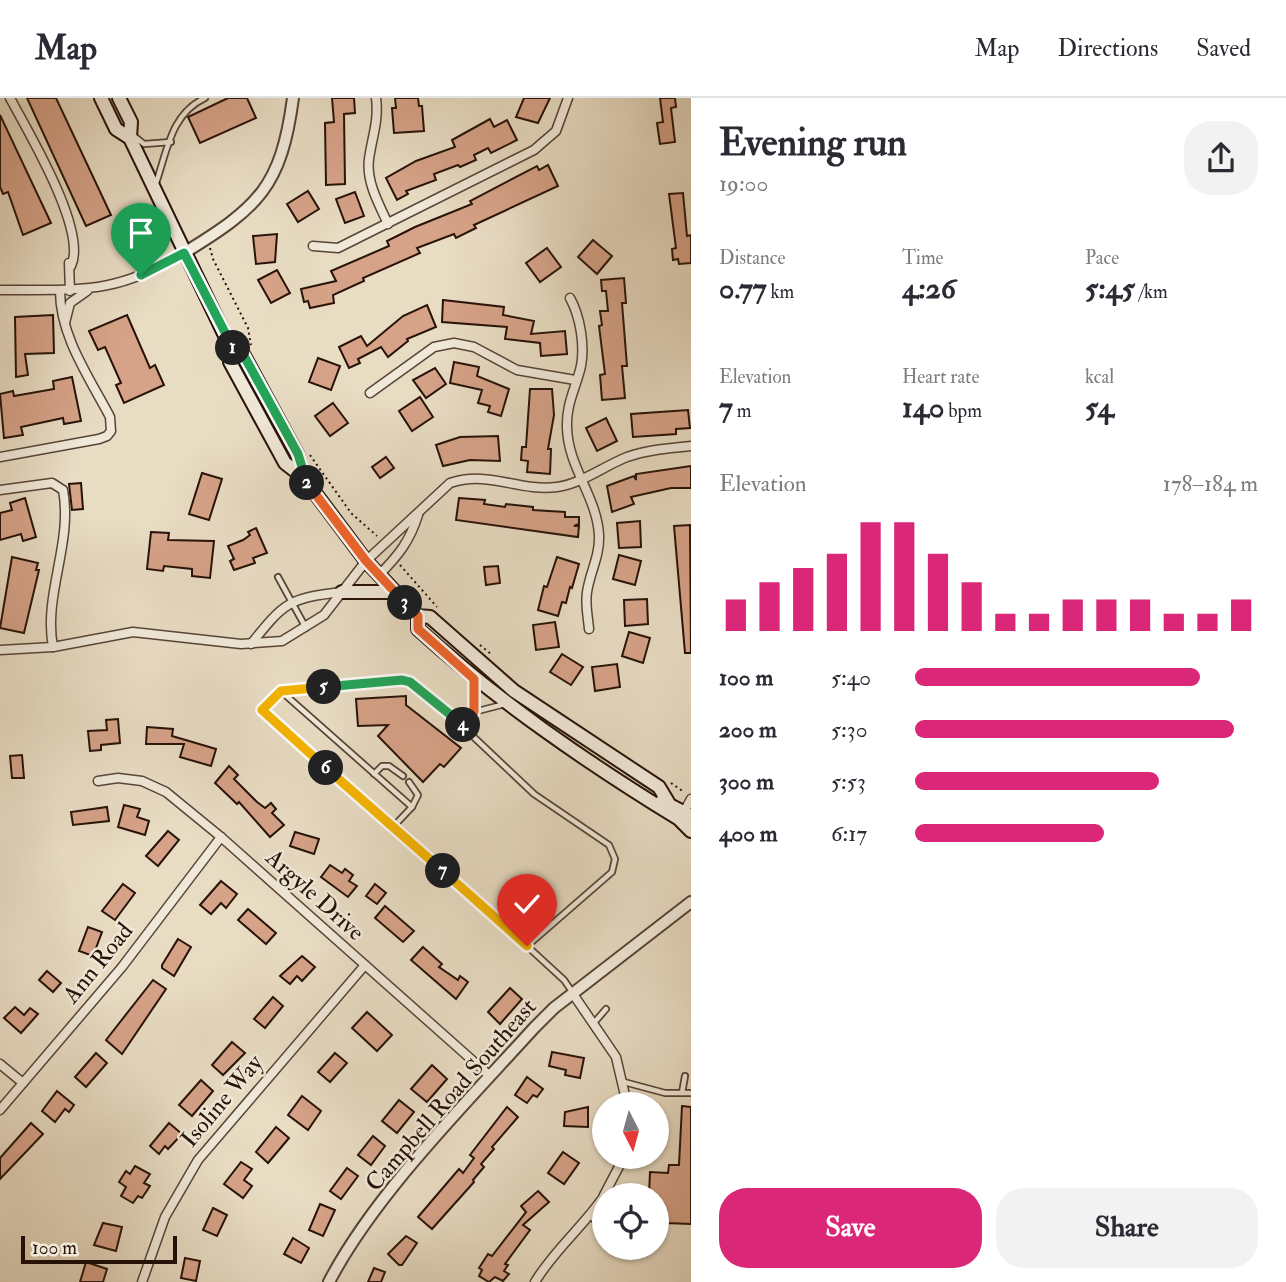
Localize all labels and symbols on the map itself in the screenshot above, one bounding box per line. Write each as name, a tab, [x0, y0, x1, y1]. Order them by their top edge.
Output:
pin	[111, 203, 171, 275]
pin: 1	[216, 330, 250, 366]
pin: 2	[290, 466, 324, 500]
pin: 3	[388, 586, 422, 620]
pin: 5	[306, 670, 342, 704]
pin: 4	[446, 708, 480, 742]
pin: 6	[308, 750, 344, 786]
street label: Argyle Drive	[258, 842, 371, 948]
pin: 7	[426, 854, 460, 888]
pin	[497, 874, 557, 946]
street label: Ann Road	[55, 916, 140, 1011]
street label: Campbell Road Southeast	[359, 992, 544, 1198]
street label: Isoline Way	[174, 1048, 270, 1154]
north arrow	[592, 1092, 668, 1169]
scale bar	[21, 1233, 177, 1265]

